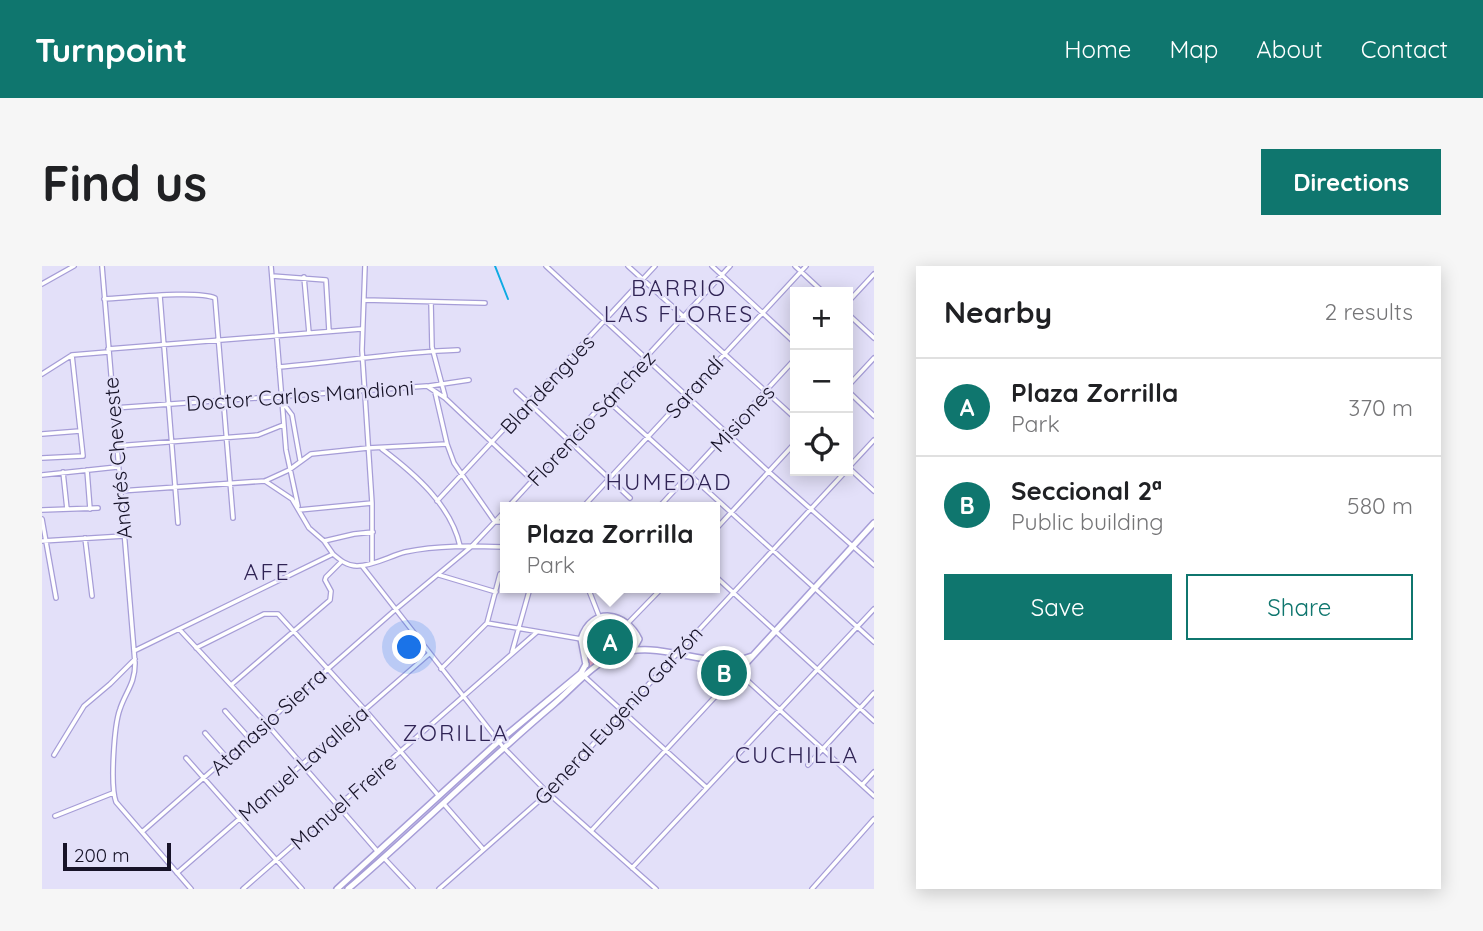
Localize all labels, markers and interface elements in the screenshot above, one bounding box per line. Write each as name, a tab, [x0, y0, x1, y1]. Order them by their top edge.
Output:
text: Turnpoint	[35, 29, 187, 70]
text: Home	[1064, 34, 1131, 64]
text: Map	[1169, 34, 1218, 64]
text: About	[1256, 34, 1323, 64]
text: Contact	[1361, 34, 1448, 64]
button: Directions	[1261, 149, 1441, 215]
text: Find us	[42, 152, 207, 213]
district label: BARRIO LAS FLORES	[604, 273, 754, 328]
map controls	[790, 287, 853, 476]
button: +	[790, 287, 853, 350]
text: Nearby	[944, 293, 1052, 331]
text: 2 results	[1324, 297, 1413, 326]
street label: Blandengues	[494, 329, 600, 439]
street label: Florencio Sánchez	[521, 345, 661, 491]
street label: Sarandí	[659, 350, 729, 423]
button: −	[790, 350, 853, 413]
street label: Doctor Carlos Mandioni	[185, 374, 415, 416]
street label: Andrés Cheveste	[97, 376, 137, 540]
text: Plaza Zorrilla	[1011, 376, 1178, 409]
street label: Misiones	[704, 379, 780, 457]
text: A	[960, 393, 974, 422]
text: 370 m	[1348, 393, 1413, 422]
text: Park	[1011, 409, 1060, 438]
button: locate	[790, 413, 853, 476]
district label: HUMEDAD	[606, 467, 732, 496]
text: Seccional 2ª	[1011, 474, 1161, 507]
text: B	[959, 491, 975, 520]
text: 580 m	[1347, 491, 1413, 520]
popup	[500, 502, 720, 593]
text: Public building	[1011, 507, 1164, 536]
text: Plaza Zorrilla	[526, 517, 694, 550]
text: Park	[526, 550, 575, 579]
district label: AFE	[244, 557, 290, 586]
button: Save	[944, 574, 1172, 640]
button: Share	[1186, 574, 1413, 640]
pin: A	[587, 616, 633, 668]
street label: General Eugenio Garzón	[528, 620, 708, 810]
your location	[392, 630, 426, 664]
pin: B	[701, 647, 747, 699]
street label: Atanasio Sierra	[204, 662, 332, 780]
street label: Manuel Lavalleja	[233, 699, 373, 827]
district label: ZORILLA	[403, 718, 509, 747]
district label: CUCHILLA	[735, 740, 859, 769]
street label: Manuel Freire	[285, 749, 401, 855]
scale bar	[63, 840, 172, 872]
text: 200 m	[74, 843, 130, 867]

